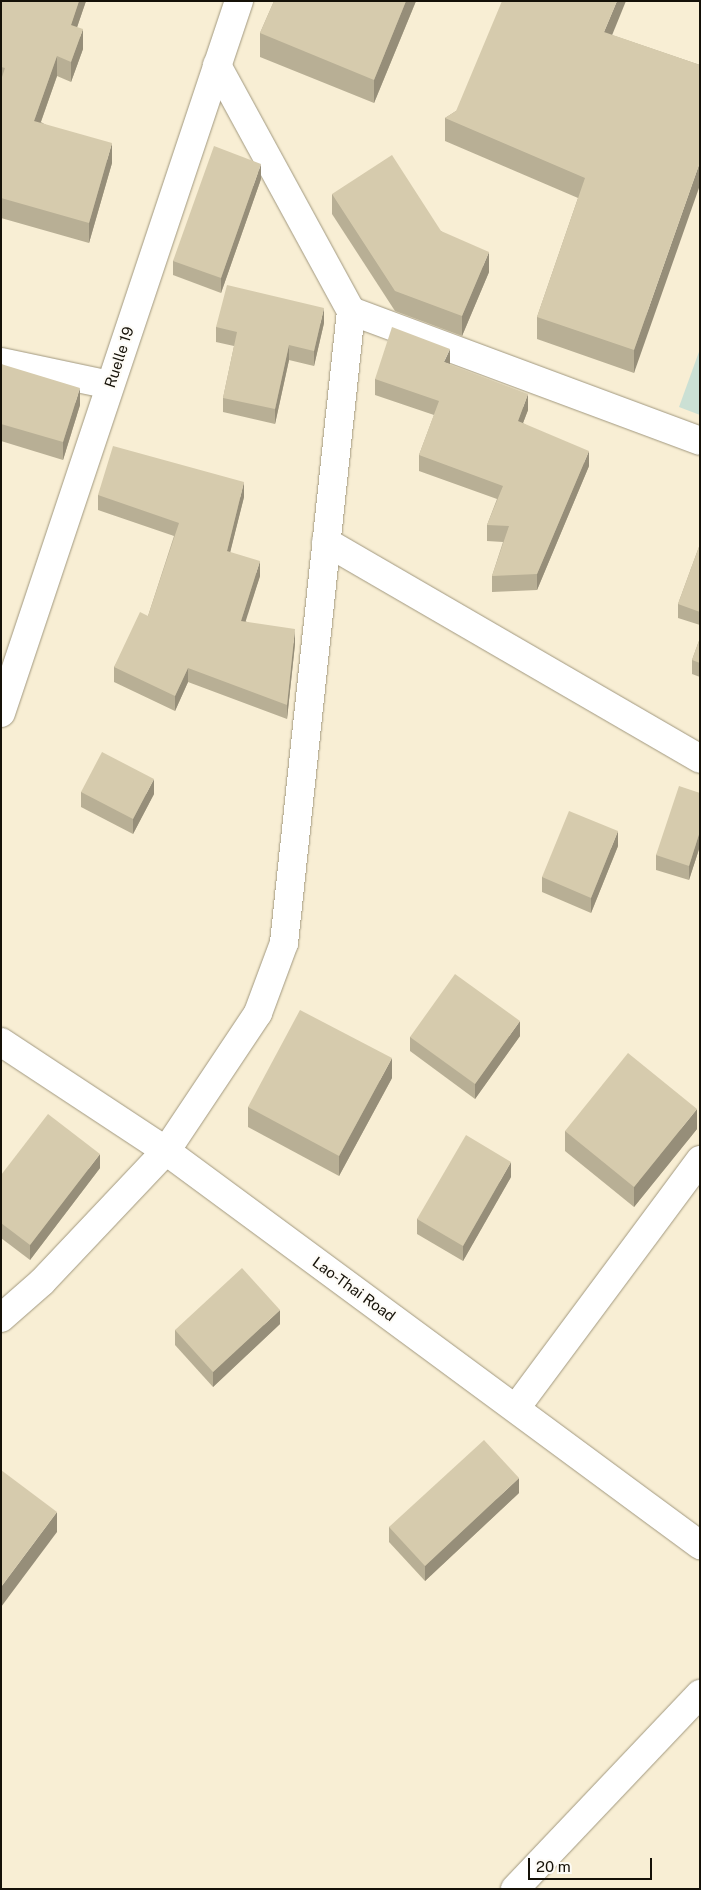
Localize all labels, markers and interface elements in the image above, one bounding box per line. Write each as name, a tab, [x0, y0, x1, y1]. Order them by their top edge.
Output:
street label: Ruelle 19	[101, 324, 137, 390]
street label: Lao-Thai Road	[309, 1253, 399, 1325]
scale bar	[531, 1848, 655, 1880]
text: 20 m	[536, 1858, 571, 1875]

